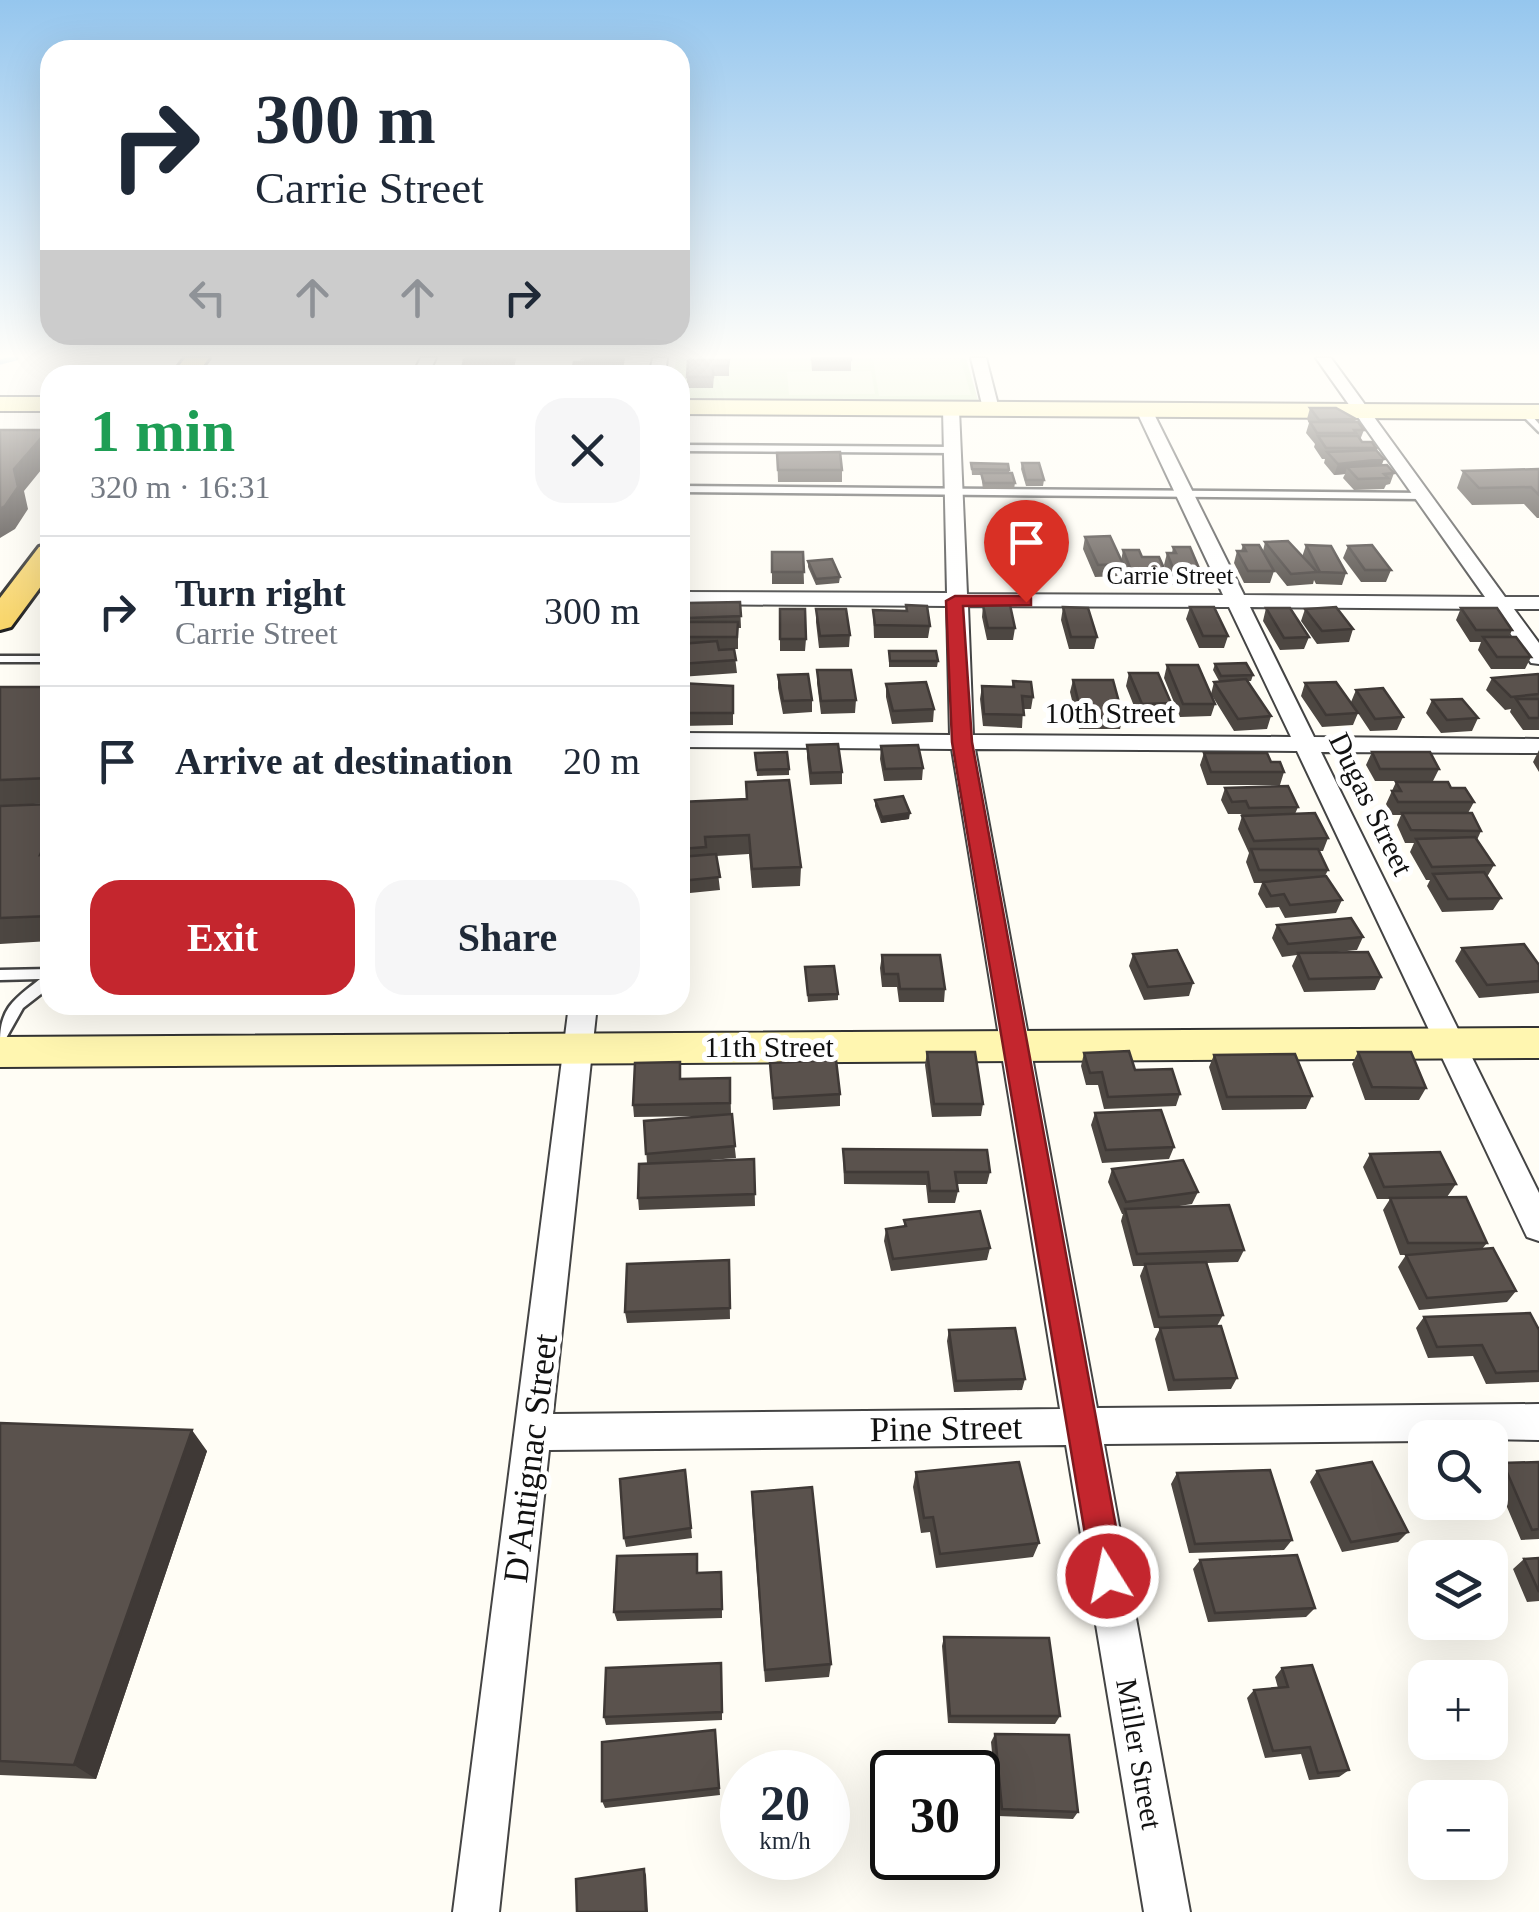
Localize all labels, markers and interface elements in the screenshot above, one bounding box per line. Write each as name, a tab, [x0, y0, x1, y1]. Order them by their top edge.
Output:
icon: right	[90, 80, 220, 210]
text: 300 m	[255, 81, 436, 158]
text: Carrie Street	[255, 163, 484, 213]
icon: left	[180, 270, 235, 325]
icon: ahead	[285, 270, 340, 325]
icon: ahead	[390, 270, 445, 325]
icon: right	[495, 270, 550, 325]
text: 1 min	[90, 398, 235, 464]
button: close	[535, 398, 640, 503]
text: 320 m · 16:31	[90, 469, 270, 505]
pin	[984, 500, 1069, 603]
icon: arrive	[999, 515, 1054, 570]
street label: Carrie Street	[1106, 562, 1234, 589]
text: Turn right	[175, 572, 346, 614]
icon: right	[90, 584, 145, 639]
text: 300 m	[544, 590, 640, 632]
text: Carrie Street	[175, 615, 338, 651]
street label: 10th Street	[1045, 696, 1176, 729]
street label: Dugas Street	[1323, 727, 1420, 881]
icon: arrive	[90, 734, 145, 789]
text: Arrive at destination	[175, 740, 513, 782]
text: 20 m	[563, 740, 640, 782]
button: Exit	[90, 880, 355, 995]
button: Share	[375, 880, 640, 995]
street label: 11th Street	[704, 1030, 835, 1063]
street label: D'Antignac Street	[496, 1331, 565, 1585]
street label: Pine Street	[869, 1408, 1023, 1449]
map controls	[1408, 1420, 1508, 1880]
button: search	[1408, 1420, 1508, 1520]
position arrow	[1056, 1524, 1160, 1628]
button: layers	[1408, 1540, 1508, 1640]
button: +	[1408, 1660, 1508, 1760]
street label: Miller Street	[1110, 1676, 1169, 1833]
speed limit sign: 30	[870, 1750, 1000, 1880]
text: 20	[760, 1775, 810, 1831]
button: −	[1408, 1780, 1508, 1880]
text: km/h	[759, 1827, 811, 1854]

